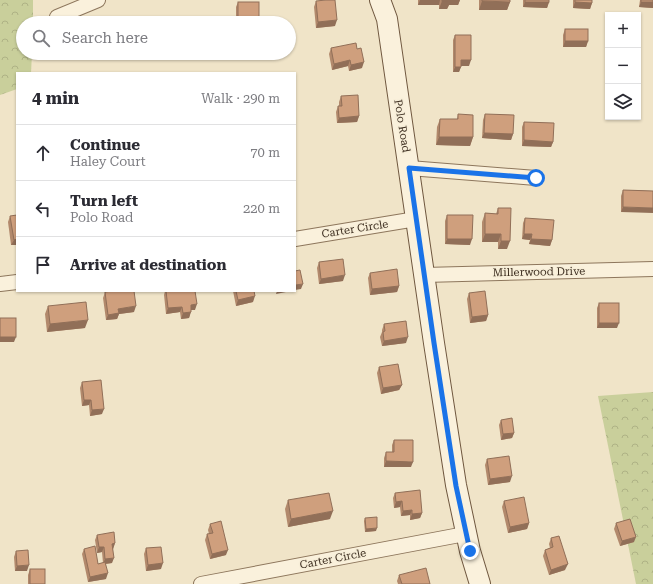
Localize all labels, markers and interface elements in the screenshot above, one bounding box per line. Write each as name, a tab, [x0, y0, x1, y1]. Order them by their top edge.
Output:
map controls	[605, 12, 641, 120]
button: +	[605, 12, 641, 48]
search box	[16, 16, 296, 60]
icon: search	[30, 27, 52, 49]
text: Search here	[62, 29, 148, 47]
button: −	[605, 48, 641, 84]
button: layers	[605, 84, 641, 120]
text: 4 min	[32, 88, 79, 108]
text: Walk · 290 m	[201, 91, 280, 106]
street label: Polo Road	[391, 99, 413, 153]
text: Continue	[70, 136, 140, 154]
icon: ahead	[32, 142, 54, 164]
text: 70 m	[250, 145, 280, 160]
text: Haley Court	[70, 154, 146, 169]
route start	[527, 169, 545, 187]
text: Turn left	[70, 192, 138, 210]
icon: left	[32, 198, 54, 220]
text: 220 m	[243, 201, 280, 216]
text: Polo Road	[70, 210, 133, 225]
street label: Carter Circle	[321, 217, 389, 241]
icon: arrive	[32, 254, 54, 276]
text: Arrive at destination	[70, 256, 226, 274]
street label: Millerwood Drive	[493, 265, 585, 279]
route end	[461, 542, 479, 560]
street label: Carter Circle	[299, 546, 367, 572]

